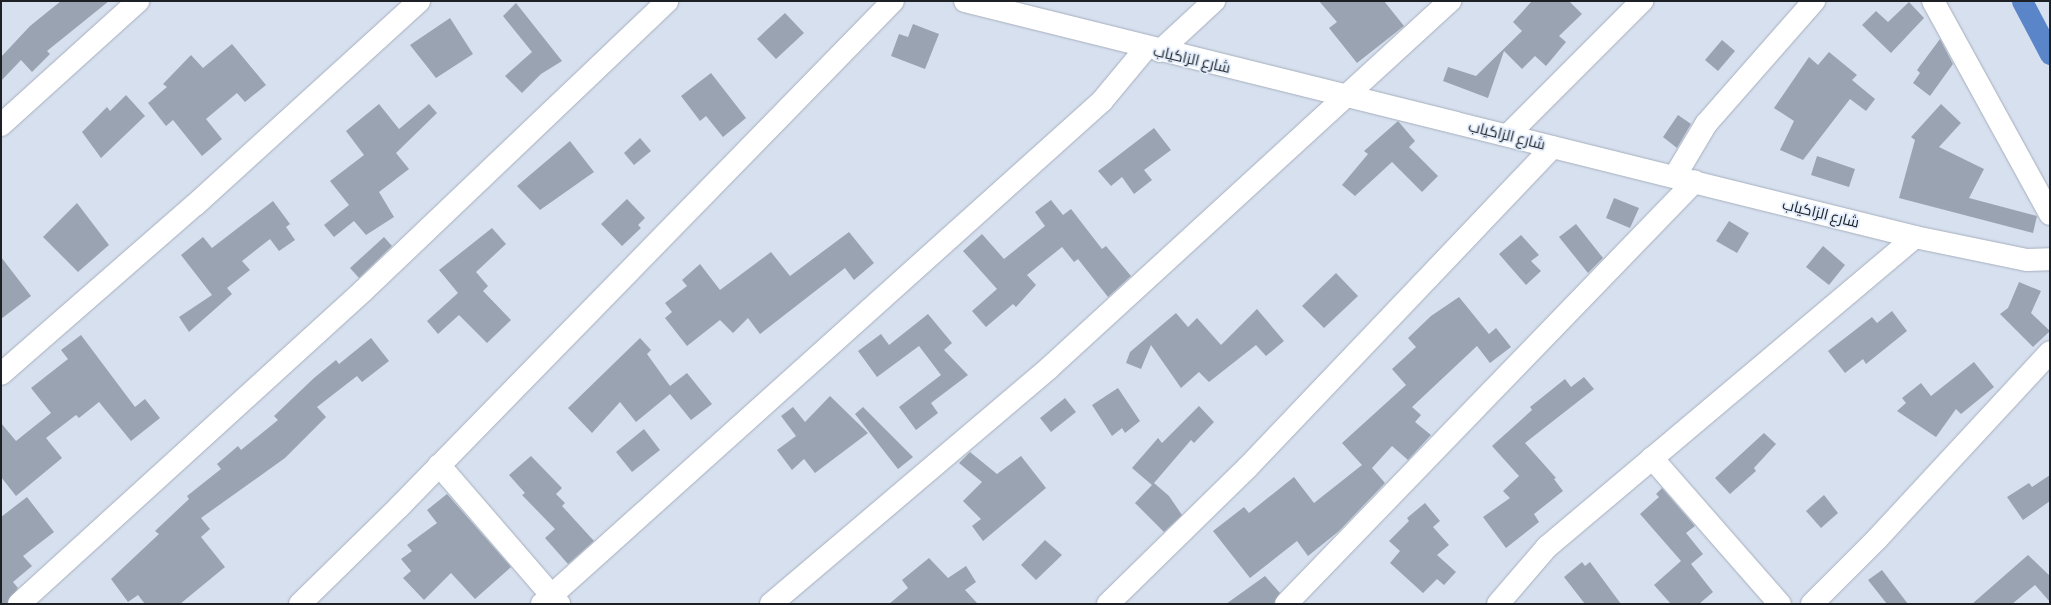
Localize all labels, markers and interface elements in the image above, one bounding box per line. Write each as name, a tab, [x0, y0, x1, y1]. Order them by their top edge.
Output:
street label: شارع الزاكياب	[1152, 41, 1232, 77]
street label: شارع الزاكياب	[1467, 117, 1547, 153]
street label: شارع الزاكياب	[1781, 195, 1861, 231]

